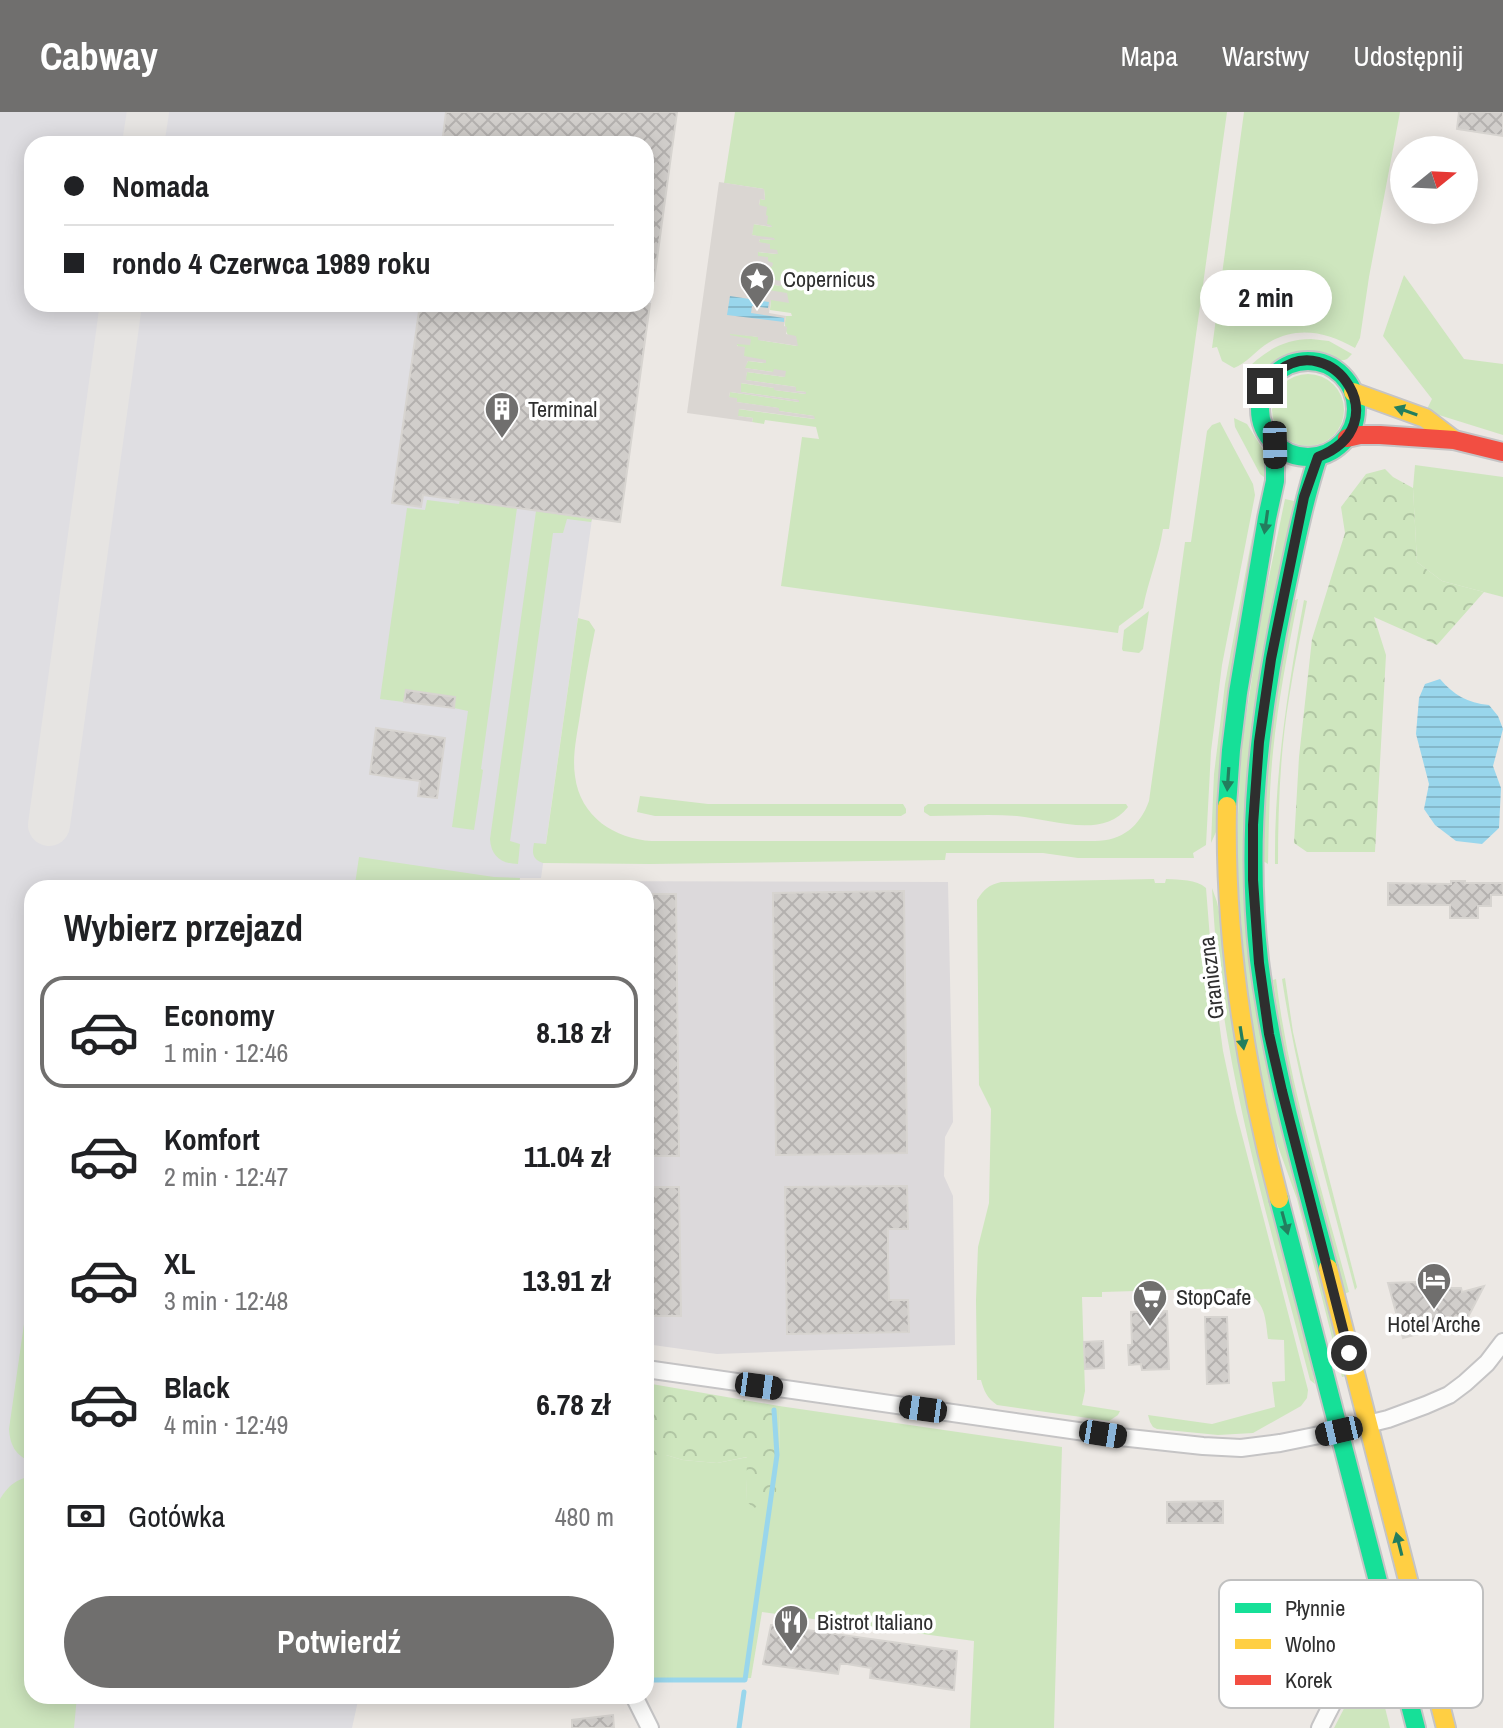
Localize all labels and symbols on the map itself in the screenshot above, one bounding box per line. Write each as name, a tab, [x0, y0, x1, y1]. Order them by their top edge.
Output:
north arrow	[1390, 136, 1478, 224]
place icon: Copernicus	[738, 260, 776, 310]
place label: Copernicus	[783, 264, 875, 294]
callout: 2 min	[1199, 270, 1331, 326]
route end	[1247, 368, 1283, 404]
building icon: Terminal	[483, 390, 521, 440]
place label: Terminal	[528, 394, 597, 424]
one-way arrow	[1394, 405, 1418, 417]
car	[1263, 421, 1287, 469]
one-way arrow	[1259, 510, 1272, 535]
one-way arrow	[1222, 767, 1235, 792]
street label: Graniczna	[1191, 935, 1231, 1021]
one-way arrow	[1236, 1026, 1249, 1051]
one-way arrow	[1279, 1210, 1291, 1235]
hotel icon: Hotel Arche	[1415, 1261, 1453, 1311]
supermarket icon: StopCafe	[1131, 1278, 1169, 1328]
place label: StopCafe	[1176, 1282, 1251, 1312]
place label: Hotel Arche	[1387, 1309, 1481, 1339]
route start	[1331, 1335, 1367, 1371]
car	[734, 1371, 784, 1401]
car	[898, 1394, 948, 1424]
car	[1313, 1414, 1365, 1448]
car	[1077, 1418, 1129, 1450]
one-way arrow	[1392, 1531, 1404, 1556]
legend	[1219, 1580, 1483, 1708]
text: Płynnie	[1285, 1593, 1345, 1623]
restaurant icon: Bistrot Italiano	[772, 1603, 810, 1653]
place label: Bistrot Italiano	[817, 1607, 933, 1637]
text: Wolno	[1285, 1629, 1336, 1659]
text: Korek	[1285, 1665, 1333, 1695]

